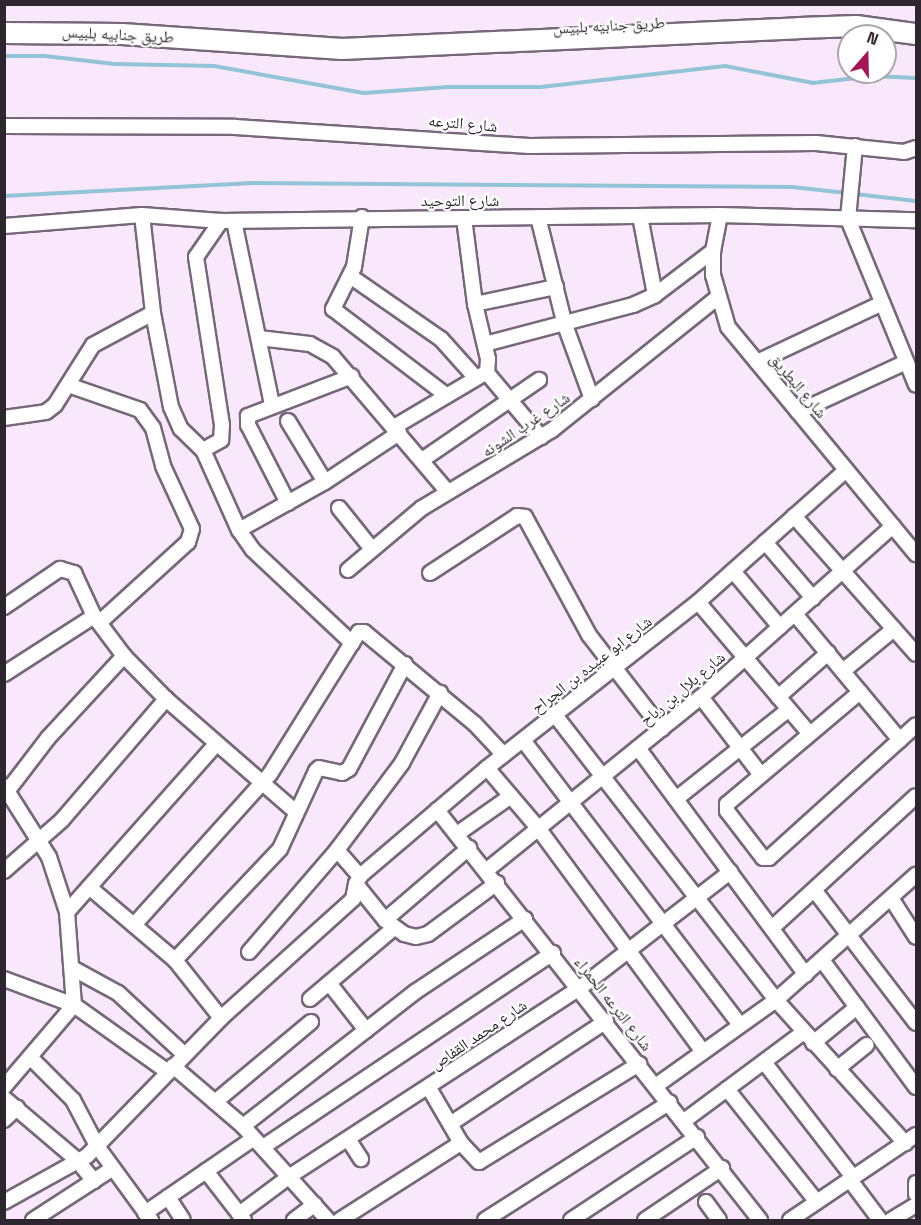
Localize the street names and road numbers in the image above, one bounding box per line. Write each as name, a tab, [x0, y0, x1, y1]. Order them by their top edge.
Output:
street label: طريق جنابيه بلبيس	[552, 13, 666, 39]
street label: طريق جنابيه بلبيس	[61, 22, 175, 48]
street label: شارع الترعه	[428, 111, 498, 137]
street label: شارع التوحيد	[421, 191, 499, 211]
street label: شارع البطريق	[765, 350, 831, 422]
street label: شارع غرب الشونه	[478, 388, 574, 462]
street label: شارع ابو عبيده بن الجراح	[528, 612, 656, 718]
street label: شارع بلال بن رباح	[637, 648, 729, 730]
street label: شارع الترعه الحمراء	[570, 953, 656, 1055]
street label: شارع محمد القفاص	[427, 996, 531, 1074]

